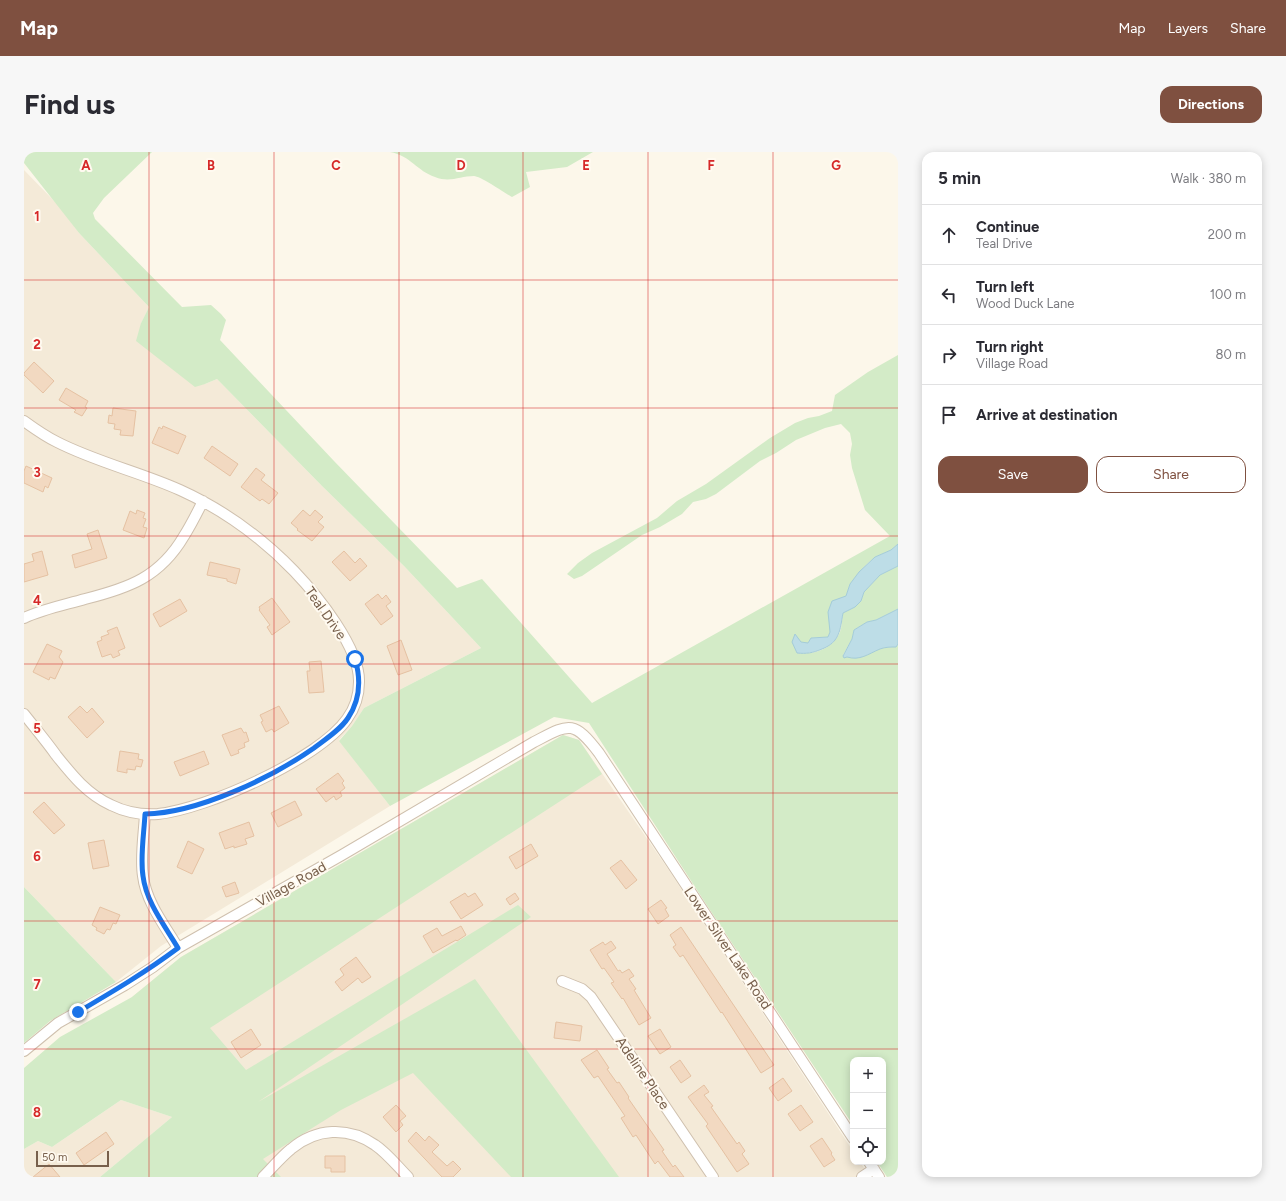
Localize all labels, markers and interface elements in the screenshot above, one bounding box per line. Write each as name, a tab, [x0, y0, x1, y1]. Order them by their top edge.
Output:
text: Map	[20, 17, 58, 40]
text: Map	[1118, 20, 1146, 37]
text: Layers	[1168, 20, 1208, 37]
text: Share	[1230, 20, 1266, 37]
button: Directions	[1160, 86, 1262, 123]
text: Find us	[24, 87, 115, 121]
text: A	[81, 158, 91, 173]
text: B	[207, 158, 215, 173]
text: C	[331, 158, 341, 173]
text: D	[456, 158, 466, 173]
text: E	[582, 158, 590, 173]
text: F	[707, 158, 715, 173]
text: G	[831, 158, 841, 173]
text: 5 min	[938, 168, 981, 188]
text: Walk · 380 m	[1171, 171, 1246, 186]
text: 1	[34, 209, 40, 224]
text: Continue	[976, 218, 1039, 236]
icon: ahead	[938, 224, 960, 246]
text: 200 m	[1208, 227, 1246, 242]
text: Teal Drive	[976, 236, 1032, 251]
text: Turn left	[976, 278, 1034, 296]
icon: left	[938, 284, 960, 306]
text: 100 m	[1210, 287, 1246, 302]
text: Wood Duck Lane	[976, 296, 1074, 311]
text: 2	[33, 337, 41, 352]
text: Turn right	[976, 338, 1044, 356]
icon: right	[938, 344, 960, 366]
text: 80 m	[1215, 347, 1246, 362]
text: Village Road	[976, 356, 1048, 371]
icon: arrive	[938, 404, 960, 426]
text: Arrive at destination	[976, 406, 1117, 424]
button: Save	[938, 456, 1088, 493]
button: Share	[1096, 456, 1246, 493]
text: 3	[33, 465, 41, 480]
street label: Teal Drive	[301, 584, 350, 643]
text: 4	[33, 593, 41, 608]
route start	[346, 650, 364, 668]
text: 5	[33, 721, 41, 736]
text: 6	[33, 849, 41, 864]
street label: Village Road	[253, 858, 329, 911]
street label: Lower Silver Lake Road	[680, 884, 775, 1013]
text: 7	[33, 977, 41, 992]
route end	[69, 1003, 87, 1021]
street label: Adeline Place	[612, 1034, 673, 1113]
map controls	[850, 1057, 886, 1165]
button: +	[850, 1057, 886, 1093]
button: −	[850, 1093, 886, 1129]
text: 8	[33, 1105, 41, 1120]
button: locate	[850, 1129, 886, 1165]
scale bar	[36, 1149, 109, 1168]
text: 50 m	[42, 1151, 67, 1164]

